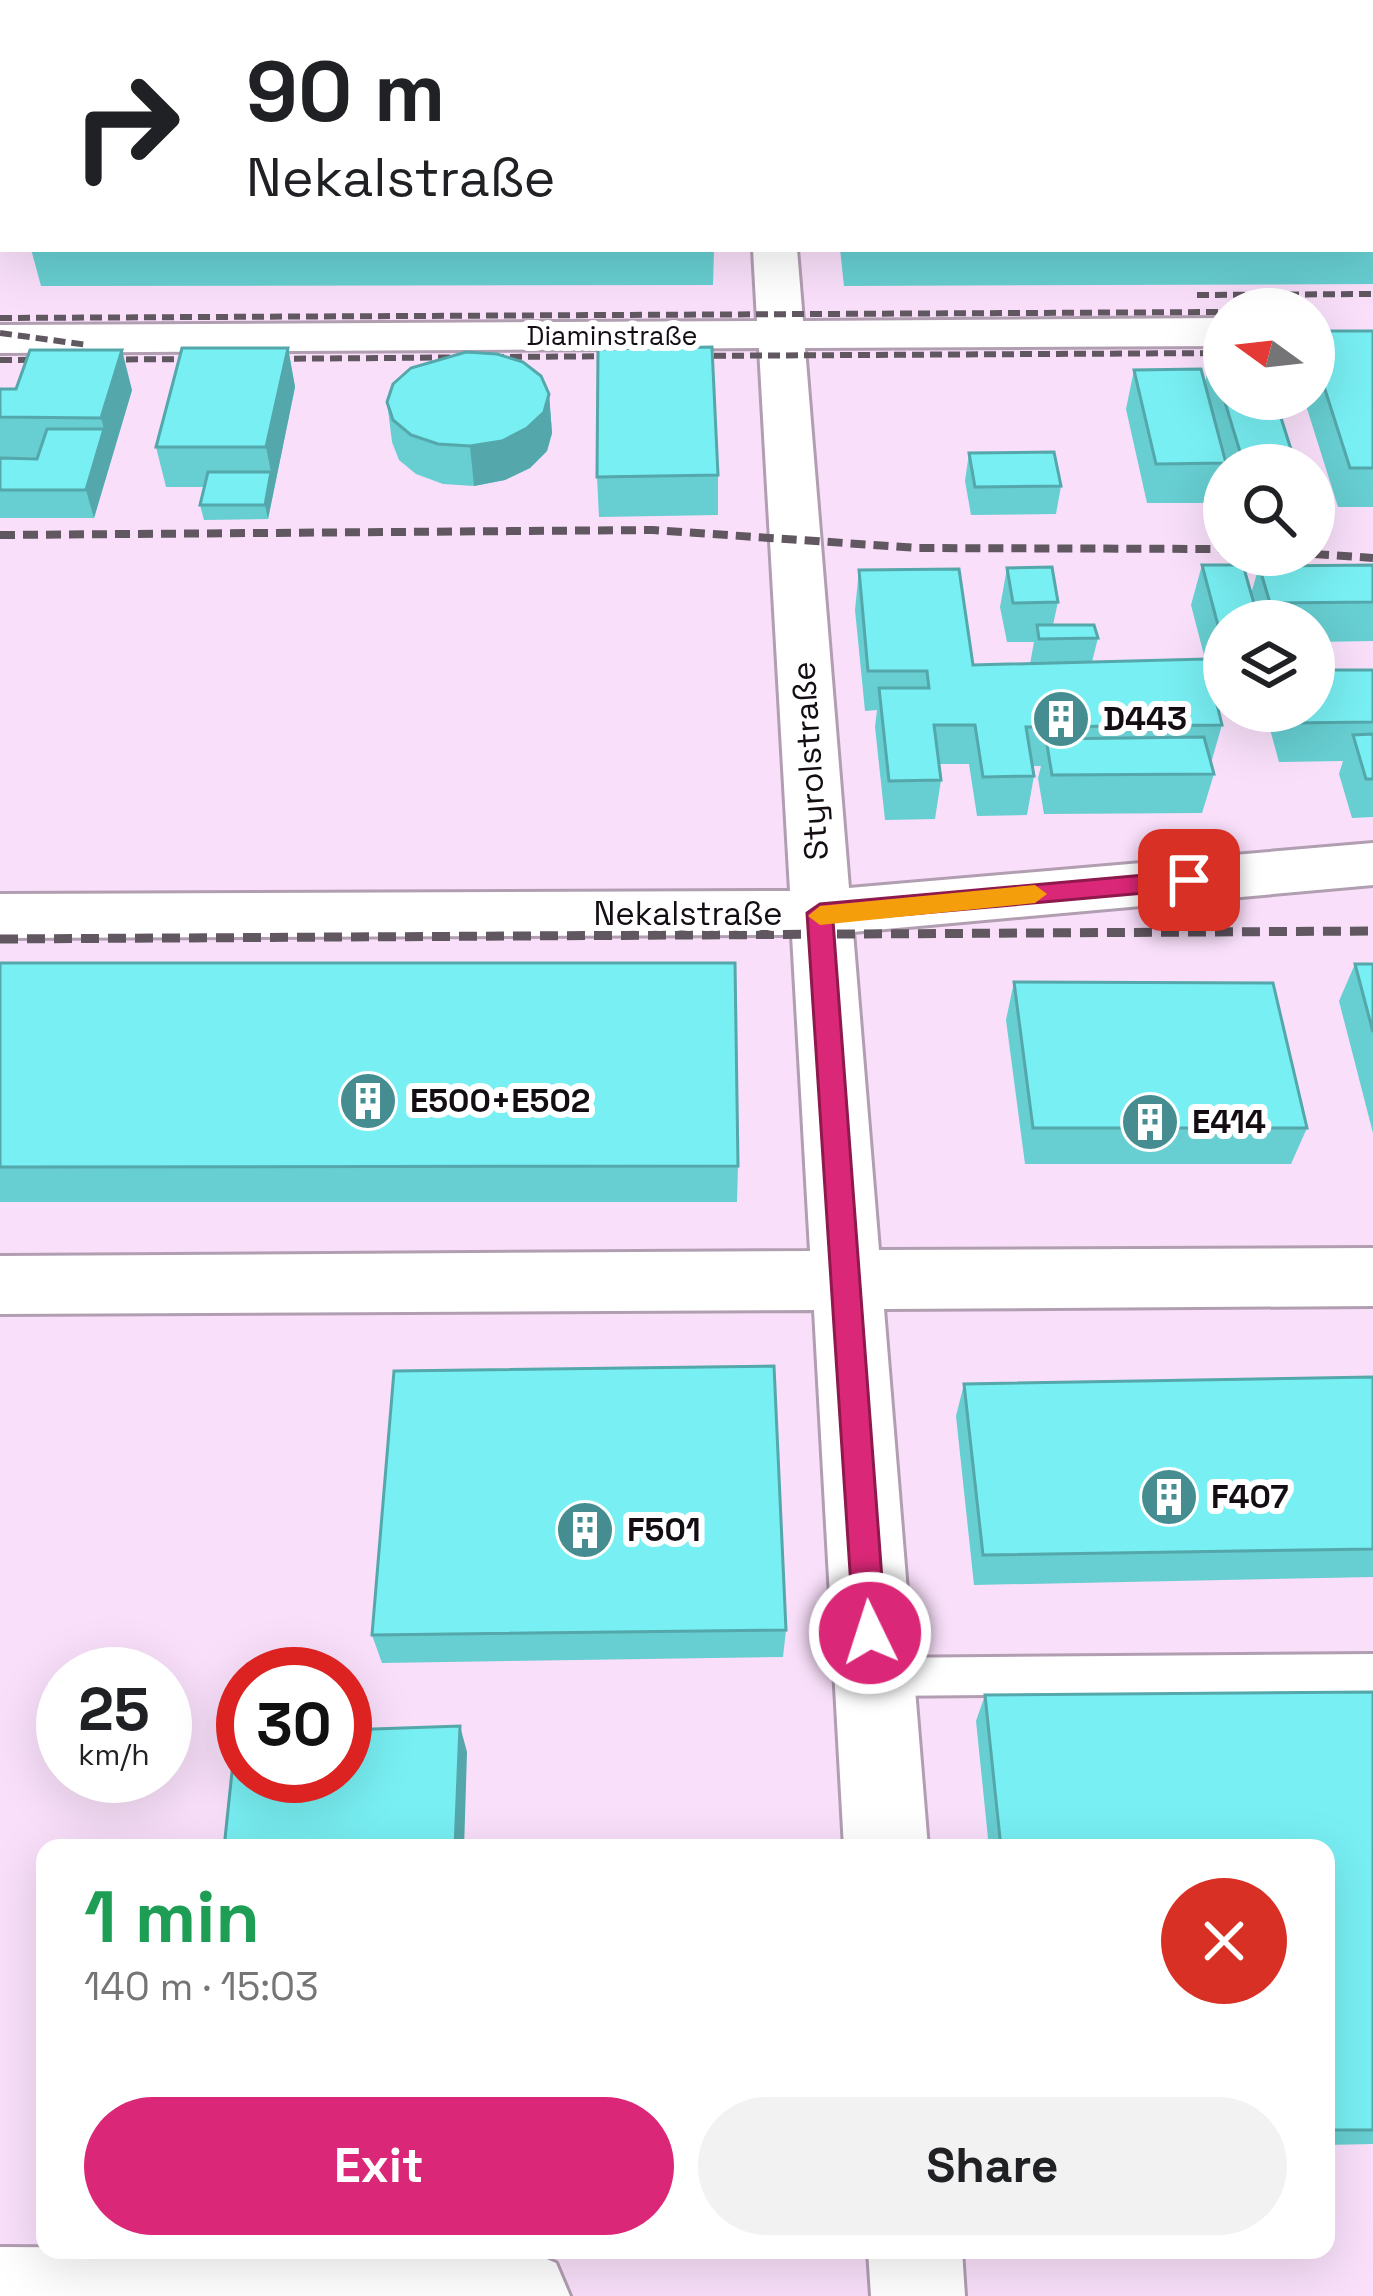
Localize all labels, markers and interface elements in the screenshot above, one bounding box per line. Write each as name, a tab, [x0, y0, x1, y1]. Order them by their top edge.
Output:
text: 90 m	[246, 38, 445, 146]
icon: right	[48, 48, 204, 204]
text: Nekalstraße	[246, 143, 556, 212]
north arrow	[1203, 288, 1335, 420]
map controls	[1203, 288, 1335, 732]
street label: Diaminstraße	[527, 318, 697, 353]
button: search	[1203, 444, 1335, 576]
button: layers	[1203, 600, 1335, 732]
street label: Styrolstraße	[782, 660, 838, 862]
building icon: D443	[1030, 688, 1092, 750]
place label: D443	[1103, 698, 1187, 740]
pin	[1138, 829, 1240, 931]
icon: arrive	[1156, 847, 1222, 913]
street label: Nekalstraße	[593, 893, 783, 935]
building icon: E500+E502	[337, 1070, 399, 1132]
place label: E500+E502	[410, 1080, 590, 1122]
building icon: E414	[1119, 1091, 1181, 1153]
place label: E414	[1192, 1101, 1266, 1143]
building icon: F407	[1138, 1466, 1200, 1528]
place label: F407	[1211, 1476, 1289, 1518]
building icon: F501	[554, 1499, 616, 1561]
place label: F501	[627, 1509, 701, 1551]
position arrow	[807, 1570, 933, 1696]
speed limit sign: 30	[216, 1647, 372, 1803]
text: 25	[78, 1671, 150, 1748]
text: km/h	[78, 1735, 150, 1774]
text: 1 min	[84, 1871, 260, 1963]
button: close	[1161, 1878, 1287, 2004]
text: 140 m · 15:03	[84, 1962, 319, 2011]
button: Exit	[84, 2097, 674, 2235]
button: Share	[698, 2097, 1287, 2235]

